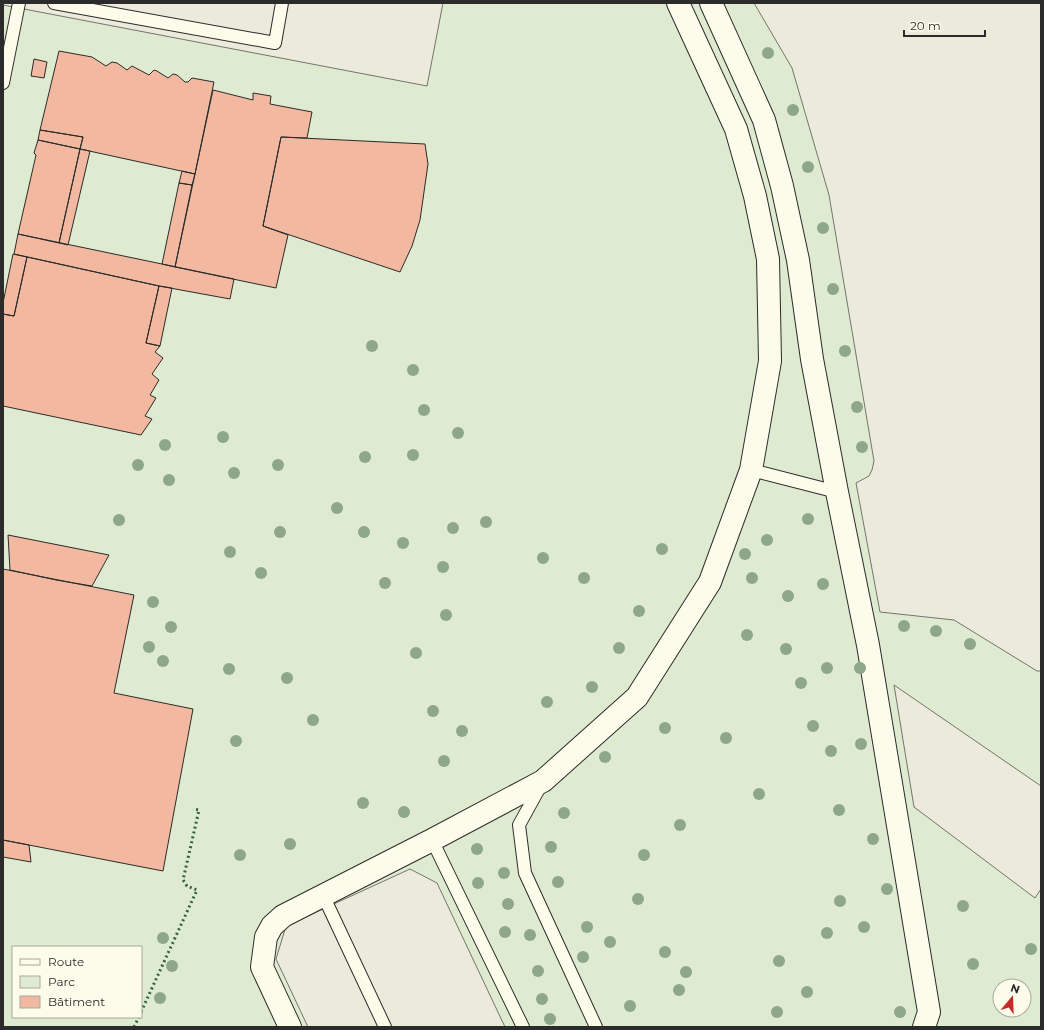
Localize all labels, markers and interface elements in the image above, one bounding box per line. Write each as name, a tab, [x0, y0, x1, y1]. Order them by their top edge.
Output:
scale bar	[904, 12, 985, 38]
text: 20 m	[910, 18, 941, 33]
legend	[12, 946, 142, 1018]
text: Route	[48, 954, 84, 969]
text: Parc	[48, 974, 75, 989]
north arrow	[992, 978, 1032, 1018]
text: N	[1009, 980, 1022, 997]
text: Bâtiment	[48, 994, 105, 1009]

